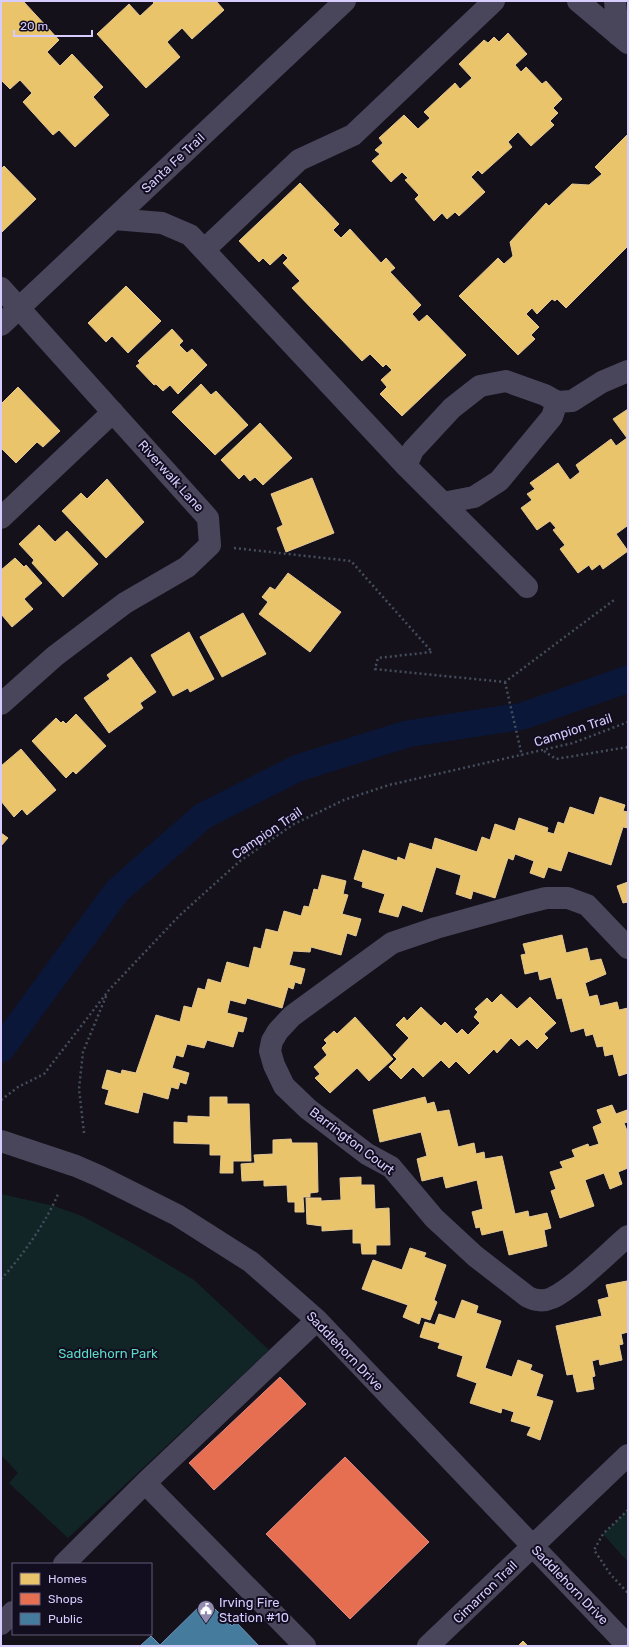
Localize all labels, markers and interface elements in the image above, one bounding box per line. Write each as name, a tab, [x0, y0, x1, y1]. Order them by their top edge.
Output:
scale bar	[14, 12, 92, 38]
text: 20 m	[20, 19, 48, 33]
street label: Santa Fe Trail	[138, 130, 208, 196]
street label: Riverwalk Lane	[135, 437, 207, 515]
street label: Campion Trail	[532, 710, 614, 750]
street label: Campion Trail	[229, 804, 305, 862]
street label: Barrington Court	[306, 1104, 397, 1179]
street label: Saddlehorn Drive	[304, 1308, 386, 1394]
park label: Saddlehorn Park	[58, 1346, 158, 1361]
street label: Saddlehorn Drive	[529, 1542, 611, 1628]
street label: Cimarron Trail	[450, 1558, 520, 1626]
legend	[12, 1563, 152, 1635]
text: Homes	[48, 1572, 87, 1586]
text: Shops	[48, 1592, 83, 1606]
place label: Irving Fire Station #10	[219, 1595, 289, 1625]
public building icon: Irving Fire Station #10	[196, 1599, 216, 1624]
text: Public	[48, 1612, 83, 1626]

